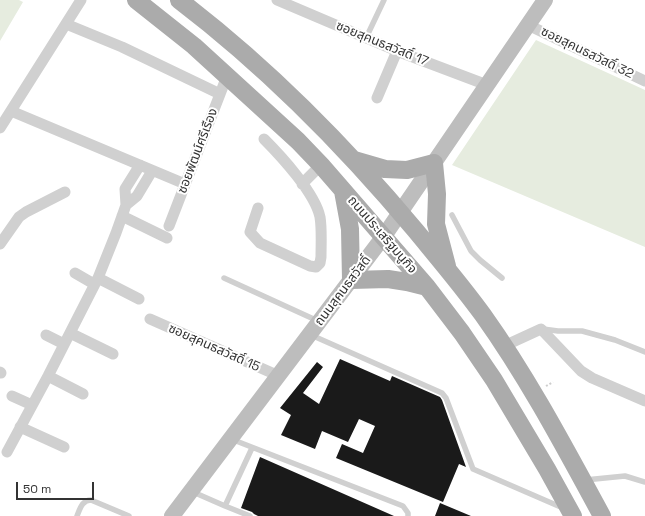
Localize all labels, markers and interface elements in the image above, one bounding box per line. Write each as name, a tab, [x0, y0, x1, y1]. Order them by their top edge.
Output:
street label: ซอยสุคนธสวัสดิ์ 17	[334, 18, 430, 70]
street label: ซอยสุคนธสวัสดิ์ 32	[538, 24, 636, 82]
street label: ซอยพัฒน์ศรีเรือง	[175, 106, 221, 196]
street label: ถนนประเสริฐมนูกิจ	[344, 193, 420, 277]
street label: ถนนสุคนธสวัสดิ์	[312, 253, 374, 329]
street label: ซอยสุคนธสวัสดิ์ 15	[166, 321, 262, 375]
scale bar	[18, 474, 96, 500]
text: 50 m	[23, 481, 51, 497]

